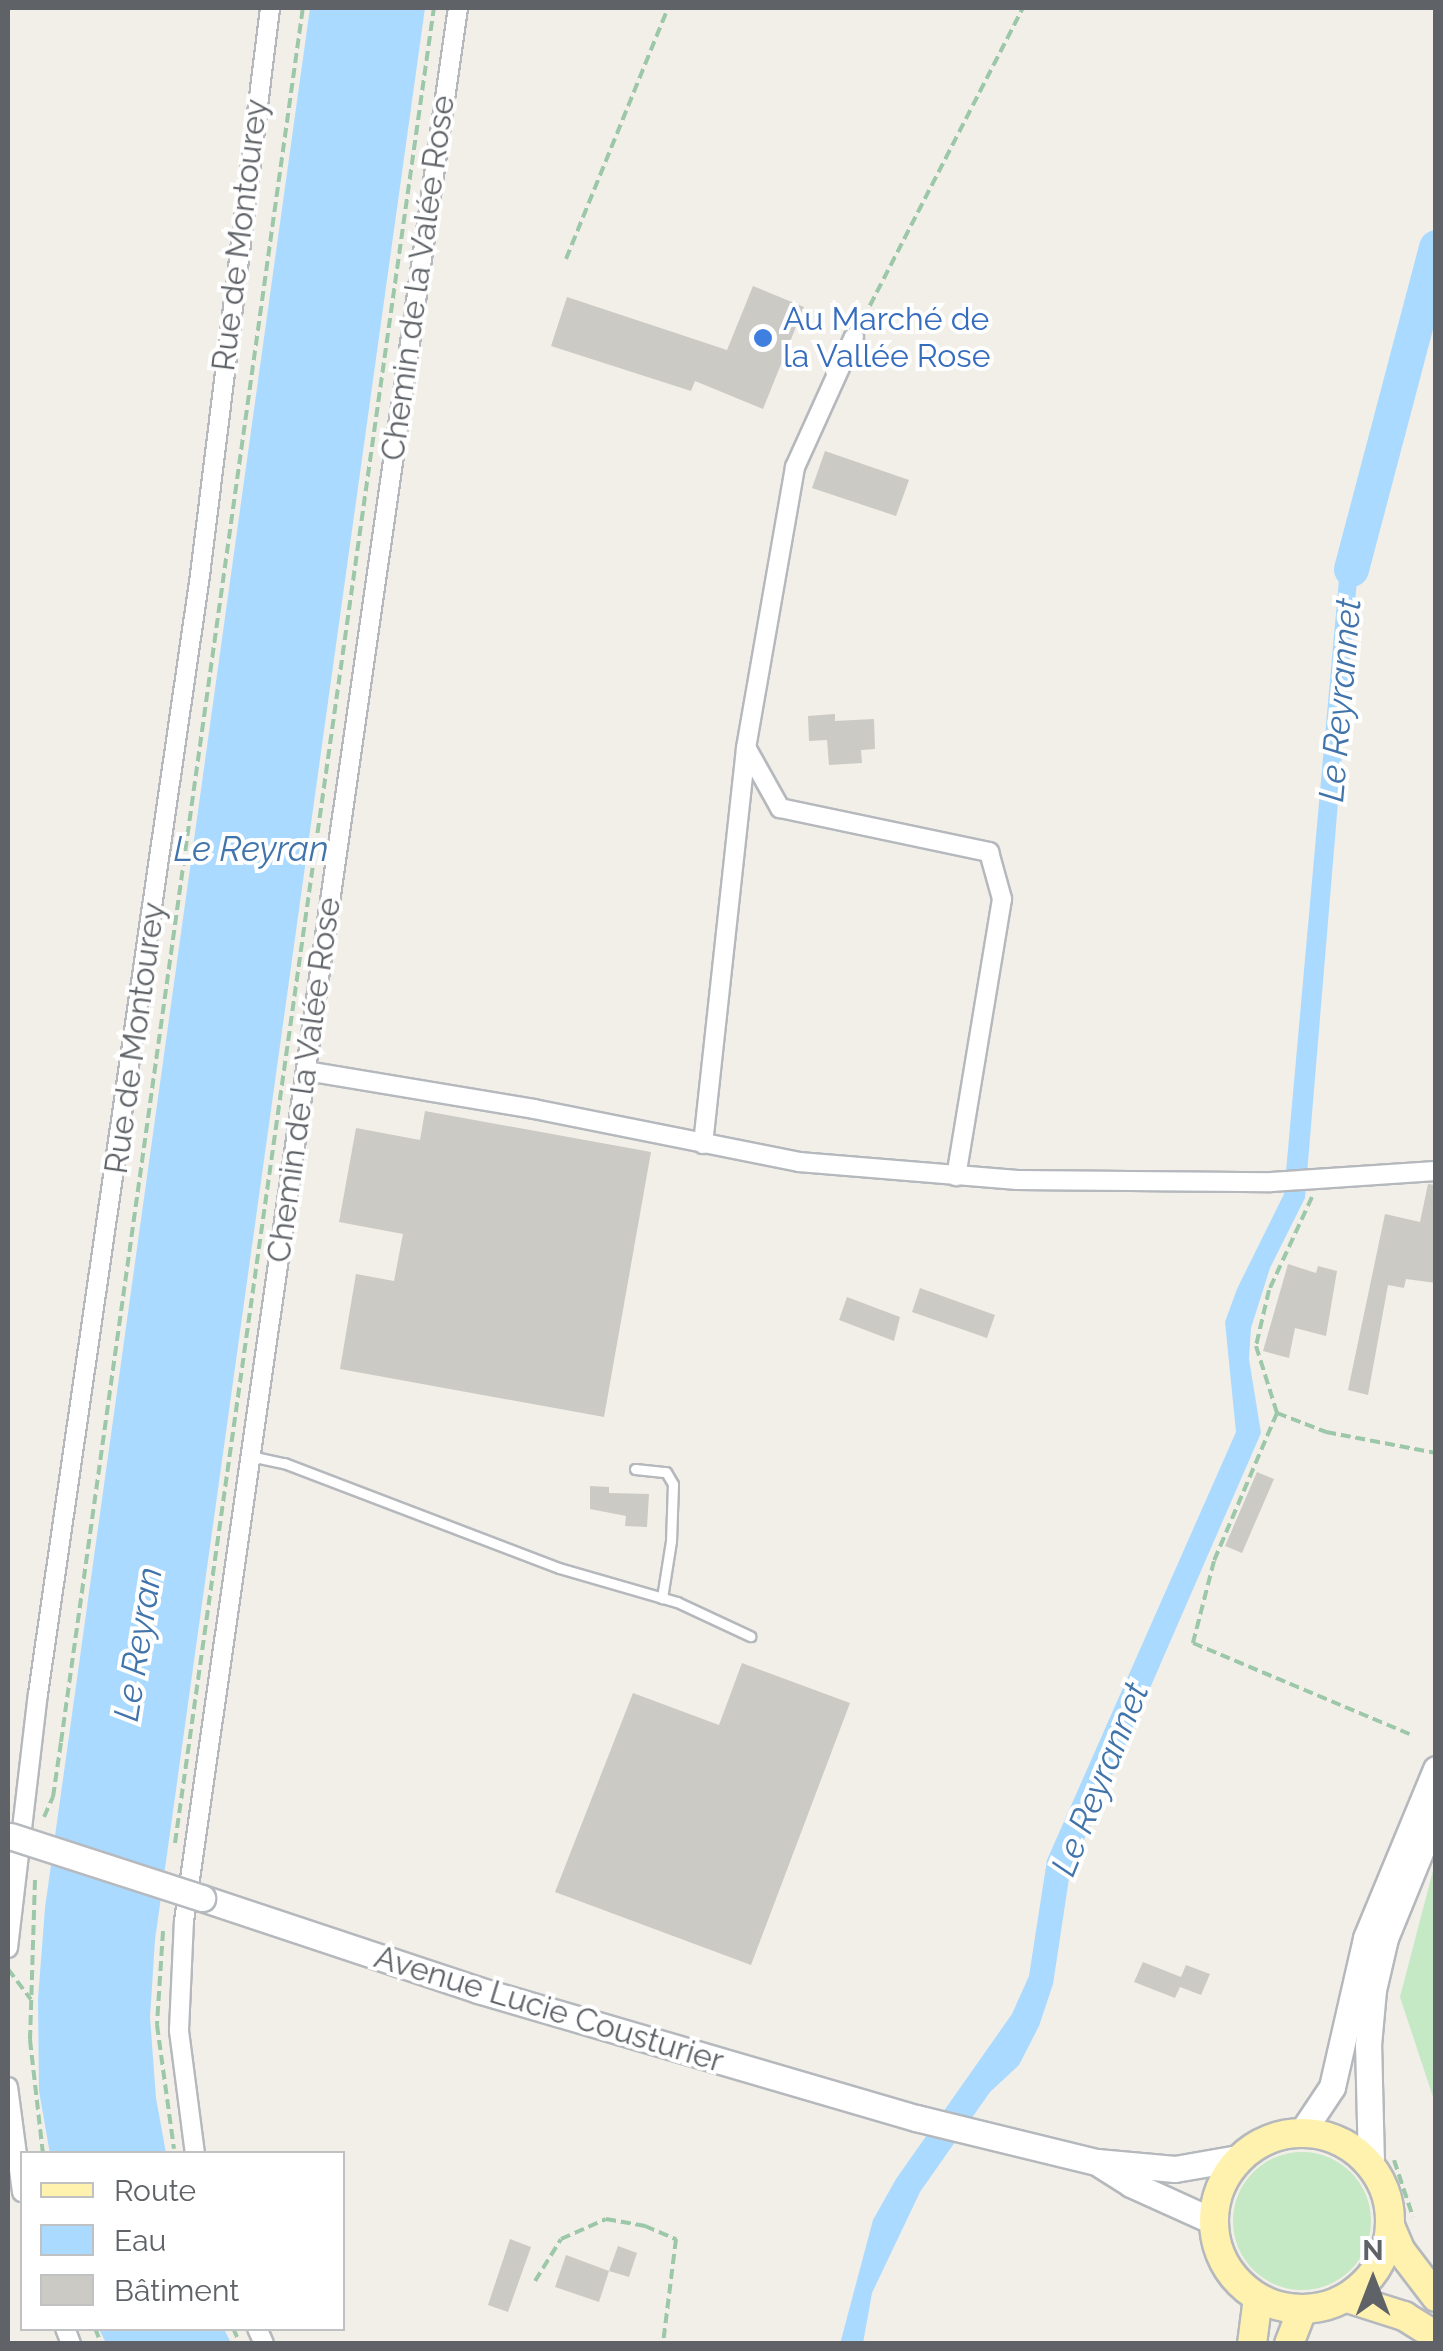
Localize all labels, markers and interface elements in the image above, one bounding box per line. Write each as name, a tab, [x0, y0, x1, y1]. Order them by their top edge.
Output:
street label: Chemin de la Valée Rose	[373, 92, 463, 464]
street label: Rue de Montourey	[204, 97, 276, 373]
place label: Au Marché de la Vallée Rose	[783, 301, 992, 376]
marker: Au Marché de la Vallée Rose	[752, 327, 774, 349]
water label: Le Reyrannet	[1310, 596, 1370, 804]
water label: Le Reyran	[173, 828, 329, 870]
street label: Chemin de la Valée Rose	[259, 894, 349, 1266]
street label: Rue de Montourey	[97, 900, 173, 1176]
water label: Le Reyran	[105, 1564, 171, 1724]
water label: Le Reyrannet	[1042, 1676, 1158, 1882]
street label: Avenue Lucie Cousturier	[370, 1938, 728, 2080]
legend	[20, 2151, 345, 2331]
text: Route	[114, 2173, 196, 2208]
text: Eau	[114, 2223, 166, 2258]
north arrow	[1323, 2231, 1423, 2331]
text: N	[1362, 2234, 1384, 2267]
text: Bâtiment	[114, 2273, 239, 2308]

